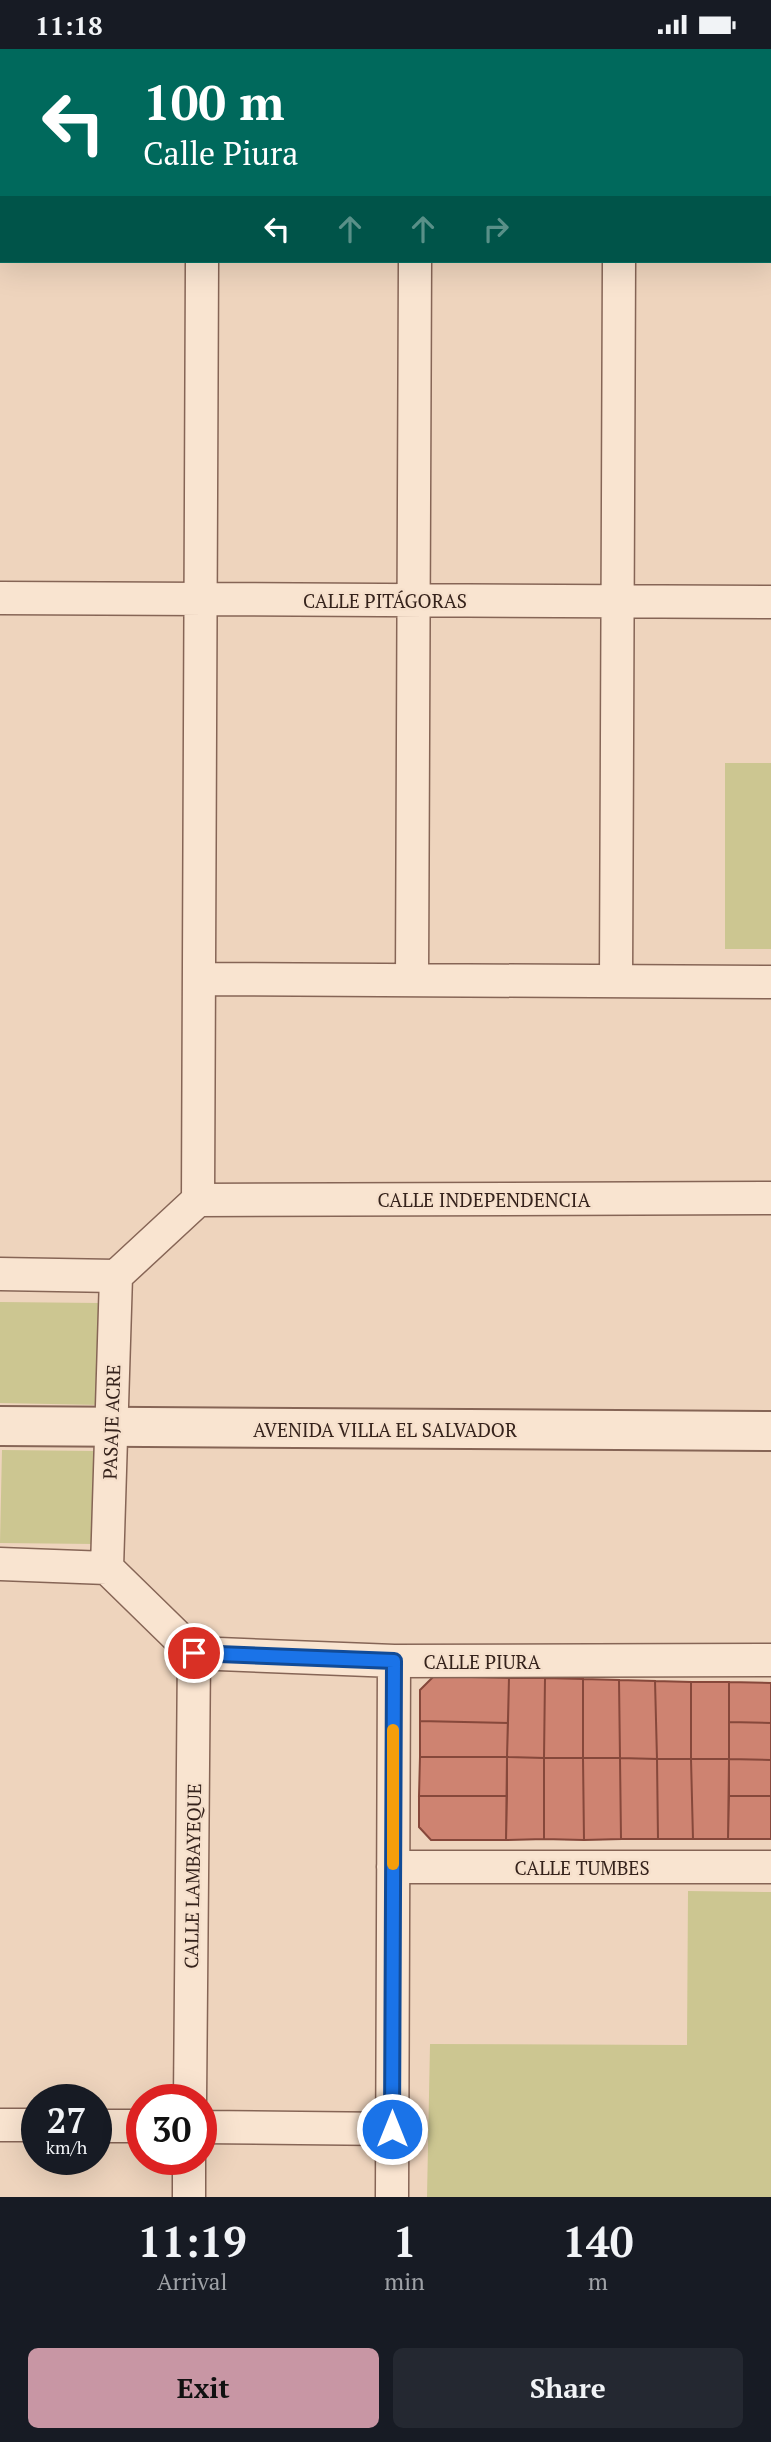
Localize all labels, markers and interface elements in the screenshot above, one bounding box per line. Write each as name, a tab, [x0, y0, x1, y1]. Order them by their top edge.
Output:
text: 11:18	[35, 8, 103, 42]
text: 100 m	[143, 69, 285, 134]
icon: left	[28, 77, 119, 168]
text: Calle Piura	[143, 132, 298, 174]
icon: left	[258, 210, 296, 248]
icon: ahead	[331, 210, 369, 248]
icon: ahead	[404, 210, 442, 248]
icon: right	[477, 210, 515, 248]
street label: CALLE PITÁGORAS	[303, 588, 467, 613]
street label: CALLE INDEPENDENCIA	[377, 1187, 591, 1212]
street label: PASAJE ACRE	[96, 1364, 126, 1480]
street label: AVENIDA VILLA EL SALVADOR	[253, 1417, 517, 1442]
pin	[164, 1623, 224, 1683]
icon: arrive	[175, 1634, 213, 1672]
street label: CALLE PIURA	[423, 1649, 541, 1674]
street label: CALLE LAMBAYEQUE	[178, 1783, 206, 1969]
street label: CALLE TUMBES	[514, 1855, 650, 1880]
speed limit sign: 30	[126, 2084, 217, 2175]
position arrow	[355, 2092, 429, 2166]
text: 27	[47, 2097, 86, 2143]
text: km/h	[46, 2135, 87, 2159]
text: 11:19	[138, 2213, 247, 2269]
text: 1	[393, 2213, 416, 2269]
text: 140	[562, 2213, 633, 2269]
text: Arrival	[157, 2266, 227, 2297]
text: min	[384, 2266, 425, 2297]
text: m	[588, 2266, 608, 2297]
button: Exit	[28, 2348, 379, 2428]
button: Share	[393, 2348, 743, 2428]

